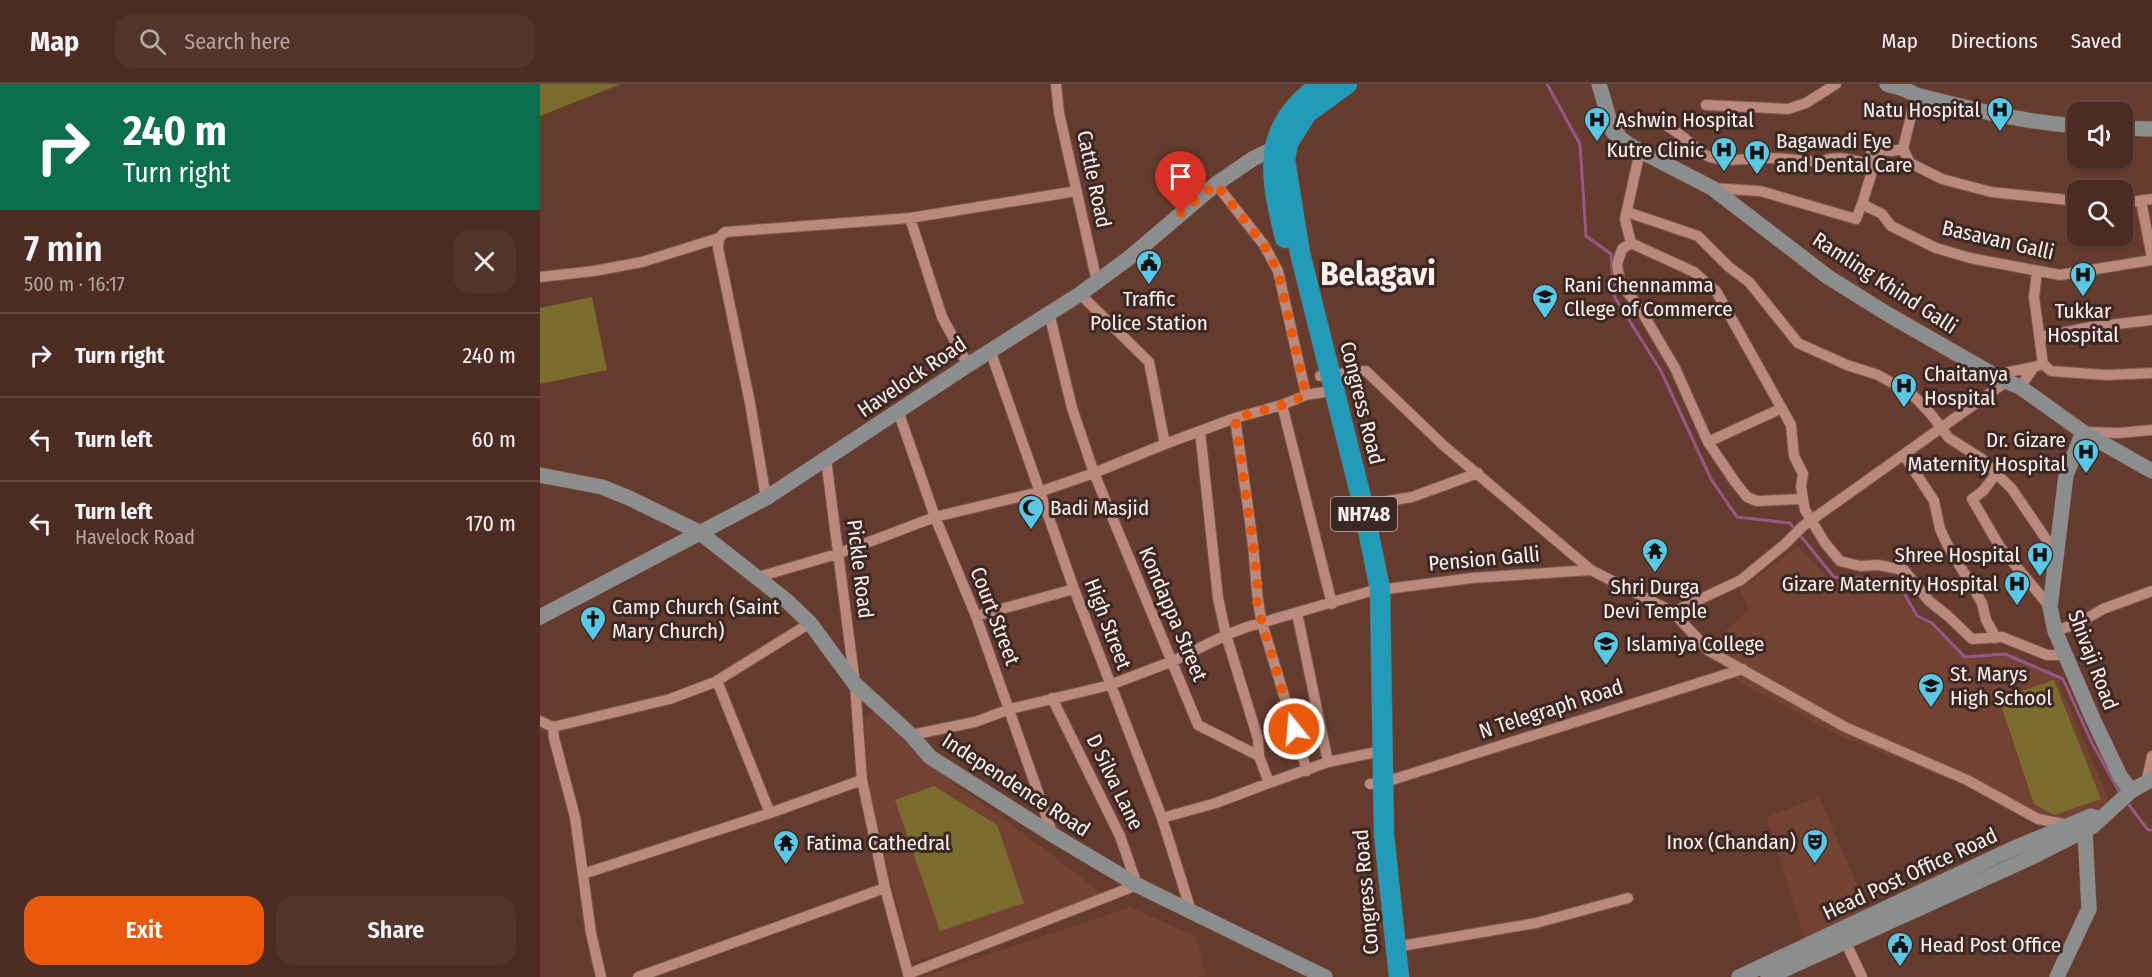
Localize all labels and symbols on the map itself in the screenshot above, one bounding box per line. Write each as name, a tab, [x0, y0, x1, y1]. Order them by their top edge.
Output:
hospital icon: Natu Hospital	[1985, 95, 2015, 133]
place label: Natu Hospital	[1863, 97, 1980, 123]
hospital icon: Ashwin Hospital	[1582, 105, 1612, 143]
place label: Ashwin Hospital	[1616, 107, 1754, 133]
street label: Cattle Road	[1071, 128, 1117, 230]
place label: Bagawadi Eye and Dental Care	[1776, 128, 1912, 178]
hospital icon: Kutre Clinic	[1709, 135, 1739, 173]
place label: Kutre Clinic	[1607, 137, 1704, 163]
hospital icon: Bagawadi Eye and Dental Care	[1742, 138, 1772, 176]
pin	[1155, 151, 1206, 213]
street label: Basavan Galli	[1939, 214, 2057, 266]
street label: Ramling Khind Galli	[1808, 226, 1962, 340]
public building icon: Traffic Police Station	[1134, 248, 1164, 286]
district label: Belagavi	[1320, 254, 1436, 294]
hospital icon: Tukkar Hospital	[2068, 260, 2098, 298]
place label: Rani Chennamma Cllege of Commerce	[1564, 272, 1733, 322]
school or university icon: Rani Chennamma Cllege of Commerce	[1530, 282, 1560, 320]
place label: Traffic Police Station	[1090, 286, 1208, 336]
place label: Tukkar Hospital	[2047, 298, 2119, 348]
street label: Havelock Road	[852, 331, 972, 423]
street label: Congress Road	[1334, 339, 1390, 467]
place label: Chaitanya Hospital	[1924, 361, 2008, 411]
hospital icon: Chaitanya Hospital	[1889, 371, 1919, 409]
place label: Dr. Gizare Maternity Hospital	[1908, 427, 2066, 477]
hospital icon: Dr. Gizare Maternity Hospital	[2071, 437, 2101, 475]
mosque icon: Badi Masjid	[1016, 493, 1046, 531]
place label: Badi Masjid	[1050, 495, 1149, 521]
road number: NH748	[1331, 497, 1397, 531]
street label: Pickle Road	[841, 518, 879, 620]
temple icon: Shri Durga Devi Temple	[1640, 536, 1670, 574]
hospital icon: Shree Hospital	[2025, 540, 2055, 578]
street label: Pension Galli	[1427, 541, 1541, 577]
place label: Shree Hospital	[1895, 542, 2020, 568]
street label: Kondappa Street	[1133, 543, 1213, 685]
street label: Court Street	[964, 563, 1026, 669]
hospital icon: Gizare Maternity Hospital	[2002, 569, 2032, 607]
place label: Gizare Maternity Hospital	[1782, 571, 1998, 597]
place label: Shri Durga Devi Temple	[1603, 574, 1707, 624]
street label: High Street	[1079, 575, 1137, 673]
place label: Camp Church (Saint Mary Church)	[612, 594, 780, 644]
church icon: Camp Church (Saint Mary Church)	[578, 604, 608, 642]
street label: Shivaji Road	[2062, 606, 2124, 714]
school or university icon: Islamiya College	[1591, 629, 1621, 667]
place label: Islamiya College	[1626, 631, 1765, 657]
place label: St. Marys High School	[1950, 661, 2052, 711]
school or university icon: St. Marys High School	[1916, 671, 1946, 709]
street label: N Telegraph Road	[1476, 673, 1626, 745]
position arrow	[1262, 697, 1326, 761]
street label: Independence Road	[937, 728, 1095, 842]
street label: D Silva Lane	[1081, 730, 1149, 834]
street label: Head Post Office Road	[1819, 822, 2001, 926]
theatre icon: Inox (Chandan)	[1800, 827, 1830, 865]
temple icon: Fatima Cathedral	[771, 828, 801, 866]
street label: Congress Road	[1348, 828, 1384, 956]
place label: Inox (Chandan)	[1667, 829, 1796, 855]
place label: Fatima Cathedral	[806, 830, 951, 856]
public building icon: Head Post Office	[1885, 930, 1915, 968]
place label: Head Post Office	[1920, 932, 2061, 958]

